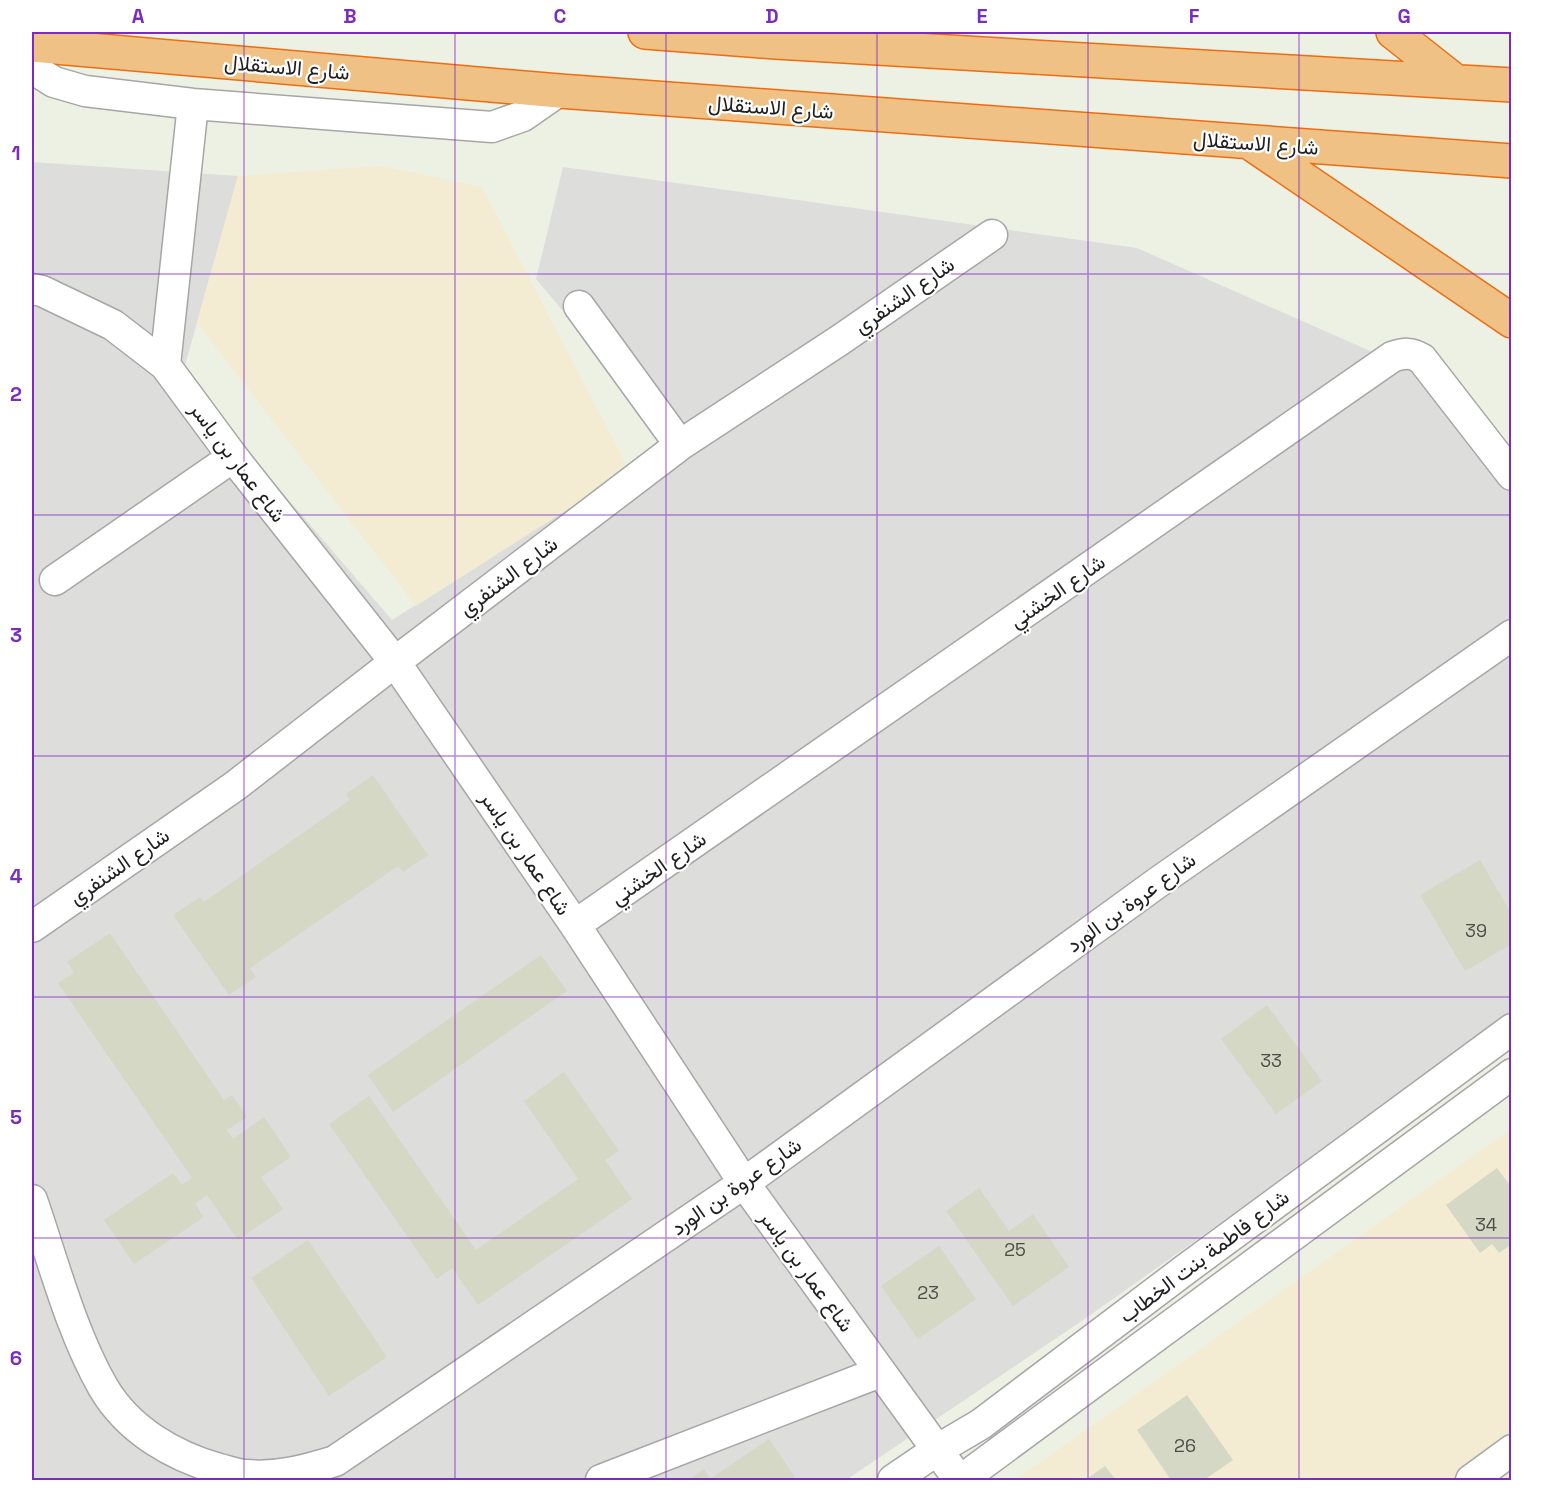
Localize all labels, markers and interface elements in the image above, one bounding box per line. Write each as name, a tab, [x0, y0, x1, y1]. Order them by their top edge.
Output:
text: A	[132, 3, 145, 29]
text: B	[343, 3, 357, 29]
text: C	[554, 3, 567, 29]
text: D	[765, 3, 779, 29]
text: E	[976, 3, 988, 29]
text: F	[1189, 3, 1200, 29]
text: G	[1397, 3, 1411, 29]
street label: شارع الاستقلال	[223, 48, 351, 87]
street label: شارع الاستقلال	[707, 89, 835, 126]
street label: شارع الاستقلال	[1192, 125, 1320, 162]
text: 1	[11, 140, 21, 166]
street label: شارع الشنفري	[848, 250, 962, 343]
text: 2	[10, 381, 22, 407]
street label: شاع عمار بن ياسر	[182, 396, 292, 528]
street label: شارع الشنفري	[453, 530, 565, 625]
street label: شارع الخشني	[1004, 548, 1113, 637]
text: 3	[10, 622, 22, 648]
street label: شاع عمار بن ياسر	[473, 785, 577, 921]
street label: شارع الشنفري	[63, 821, 177, 914]
street label: شارع الخشني	[605, 825, 714, 914]
street label: شارع عروة بن الورد	[1061, 846, 1202, 959]
text: 4	[10, 863, 23, 889]
house number: 39	[1465, 919, 1487, 942]
house number: 33	[1260, 1049, 1282, 1072]
text: 5	[10, 1104, 22, 1130]
street label: شارع عروة بن الورد	[665, 1131, 807, 1242]
street label: شارع فاطمة بنت الخطاب	[1114, 1183, 1295, 1330]
street label: شاع عمار بن ياسر	[752, 1204, 860, 1338]
house number: 34	[1475, 1213, 1497, 1236]
house number: 25	[1004, 1238, 1026, 1261]
house number: 23	[917, 1281, 939, 1304]
text: 6	[10, 1345, 22, 1371]
house number: 26	[1174, 1434, 1196, 1457]

